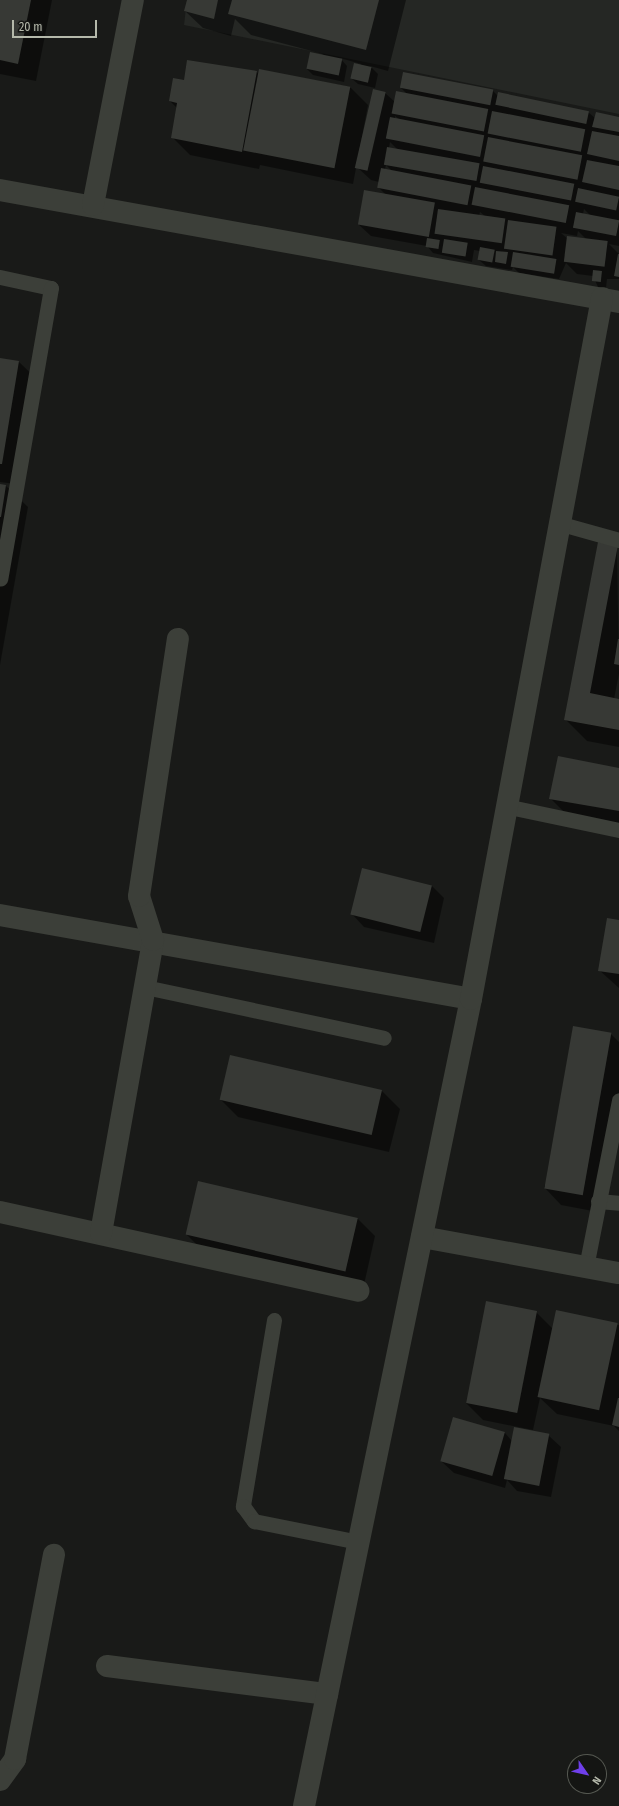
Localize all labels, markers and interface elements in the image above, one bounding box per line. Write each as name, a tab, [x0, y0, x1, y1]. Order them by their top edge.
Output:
scale bar	[14, 12, 99, 38]
text: 20 m	[19, 20, 43, 34]
north arrow	[567, 1754, 607, 1794]
text: N	[589, 1774, 604, 1787]

